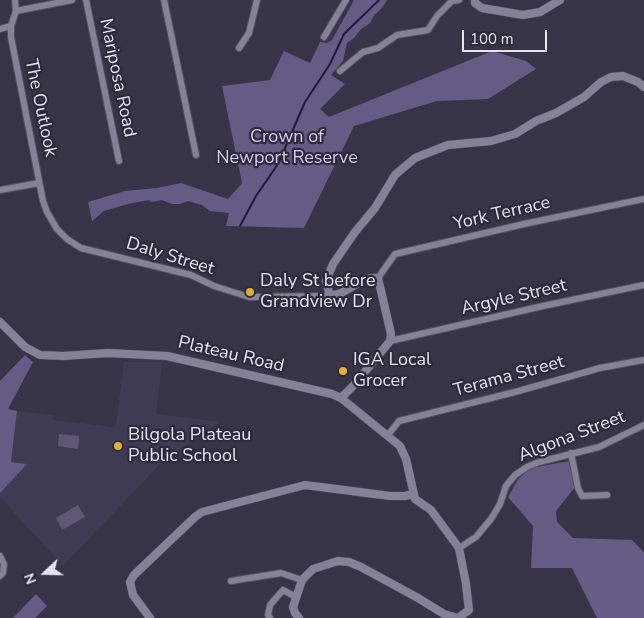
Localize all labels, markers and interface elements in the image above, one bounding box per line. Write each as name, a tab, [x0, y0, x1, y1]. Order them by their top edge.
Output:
street label: Mariposa Road	[94, 17, 140, 139]
scale bar	[464, 20, 549, 52]
text: 100 m	[470, 29, 514, 49]
street label: The Outlook	[19, 57, 61, 159]
park label: Crown of Newport Reserve	[216, 127, 358, 170]
street label: York Terrace	[452, 192, 552, 236]
street label: Daly Street	[123, 233, 217, 281]
place label: Daly St before Grandview Dr	[260, 271, 376, 314]
street label: Argyle Street	[459, 275, 569, 321]
marker: Daly St before Grandview Dr	[244, 286, 256, 298]
street label: Plateau Road	[176, 332, 286, 378]
place label: IGA Local Grocer	[353, 350, 431, 392]
street label: Terama Street	[451, 352, 567, 402]
marker: IGA Local Grocer	[337, 365, 349, 377]
street label: Algona Street	[516, 407, 628, 467]
place label: Bilgola Plateau Public School	[128, 425, 251, 468]
marker: Bilgola Plateau Public School	[112, 440, 124, 452]
north arrow	[20, 548, 70, 598]
text: N	[20, 570, 41, 587]

